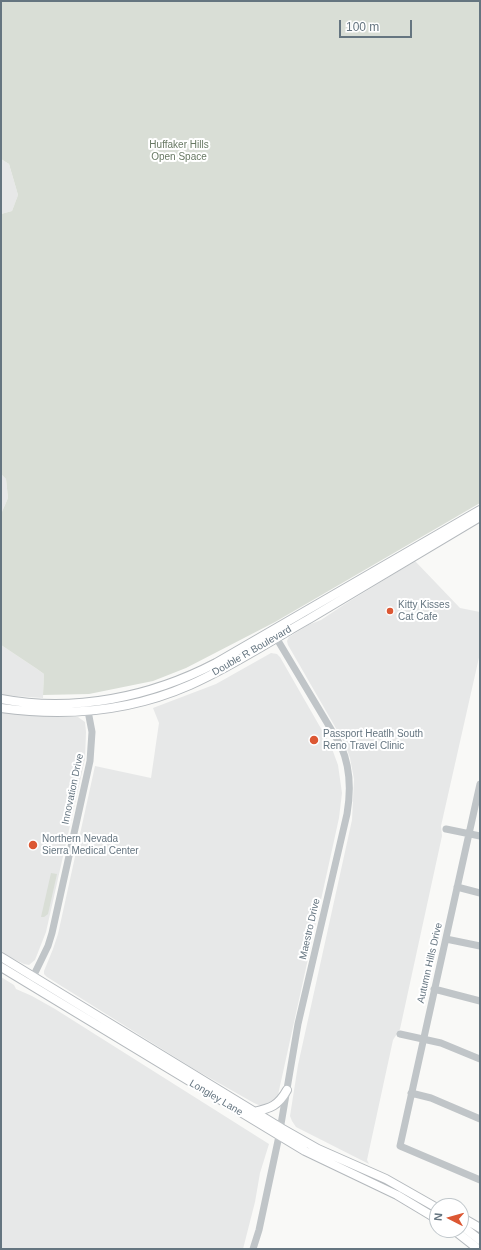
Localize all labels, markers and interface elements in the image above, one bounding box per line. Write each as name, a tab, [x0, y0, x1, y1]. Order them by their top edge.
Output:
scale bar	[341, 12, 414, 38]
text: 100 m	[346, 20, 379, 34]
park label: Huffaker Hills Open Space	[149, 139, 209, 162]
place label: Kitty Kisses Cat Cafe	[398, 599, 450, 622]
marker: Kitty Kisses Cat Cafe	[385, 606, 395, 616]
street label: Double R Boulevard	[210, 623, 294, 679]
place label: Passport Heatlh South Reno Travel Clinic	[323, 728, 423, 752]
marker: Passport Heatlh South Reno Travel Clinic	[308, 734, 320, 746]
street label: Innovation Drive	[60, 752, 86, 826]
place label: Northern Nevada Sierra Medical Center	[42, 833, 139, 856]
marker: Northern Nevada Sierra Medical Center	[27, 839, 39, 851]
street label: Maestro Drive	[297, 897, 323, 961]
street label: Autumn Hills Drive	[415, 922, 445, 1004]
street label: Longley Lane	[187, 1077, 245, 1119]
north arrow	[429, 1198, 469, 1238]
text: N	[432, 1212, 444, 1221]

